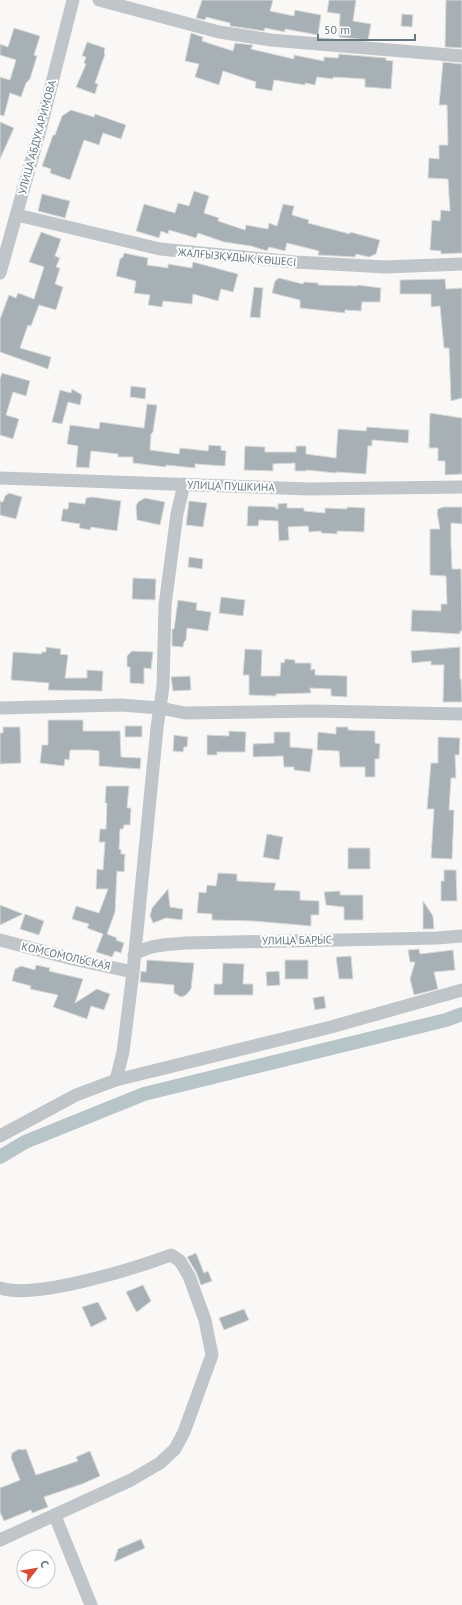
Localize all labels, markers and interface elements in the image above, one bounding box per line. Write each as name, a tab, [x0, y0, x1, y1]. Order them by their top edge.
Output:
scale bar	[318, 16, 415, 42]
text: 50 m	[324, 22, 350, 37]
street label: УЛИЦА АБДУКАРИМОВА	[15, 78, 59, 196]
street label: ЖАЛҒЫЗҚҰДЫҚ КӨШЕСІ	[176, 245, 297, 269]
street label: УЛИЦА ПУШКИНА	[187, 477, 276, 495]
street label: УЛИЦА БАРЫС	[262, 932, 332, 948]
street label: КОМСОМОЛЬСКАЯ	[20, 939, 112, 973]
north arrow	[16, 1549, 56, 1589]
text: С	[37, 1558, 52, 1570]

